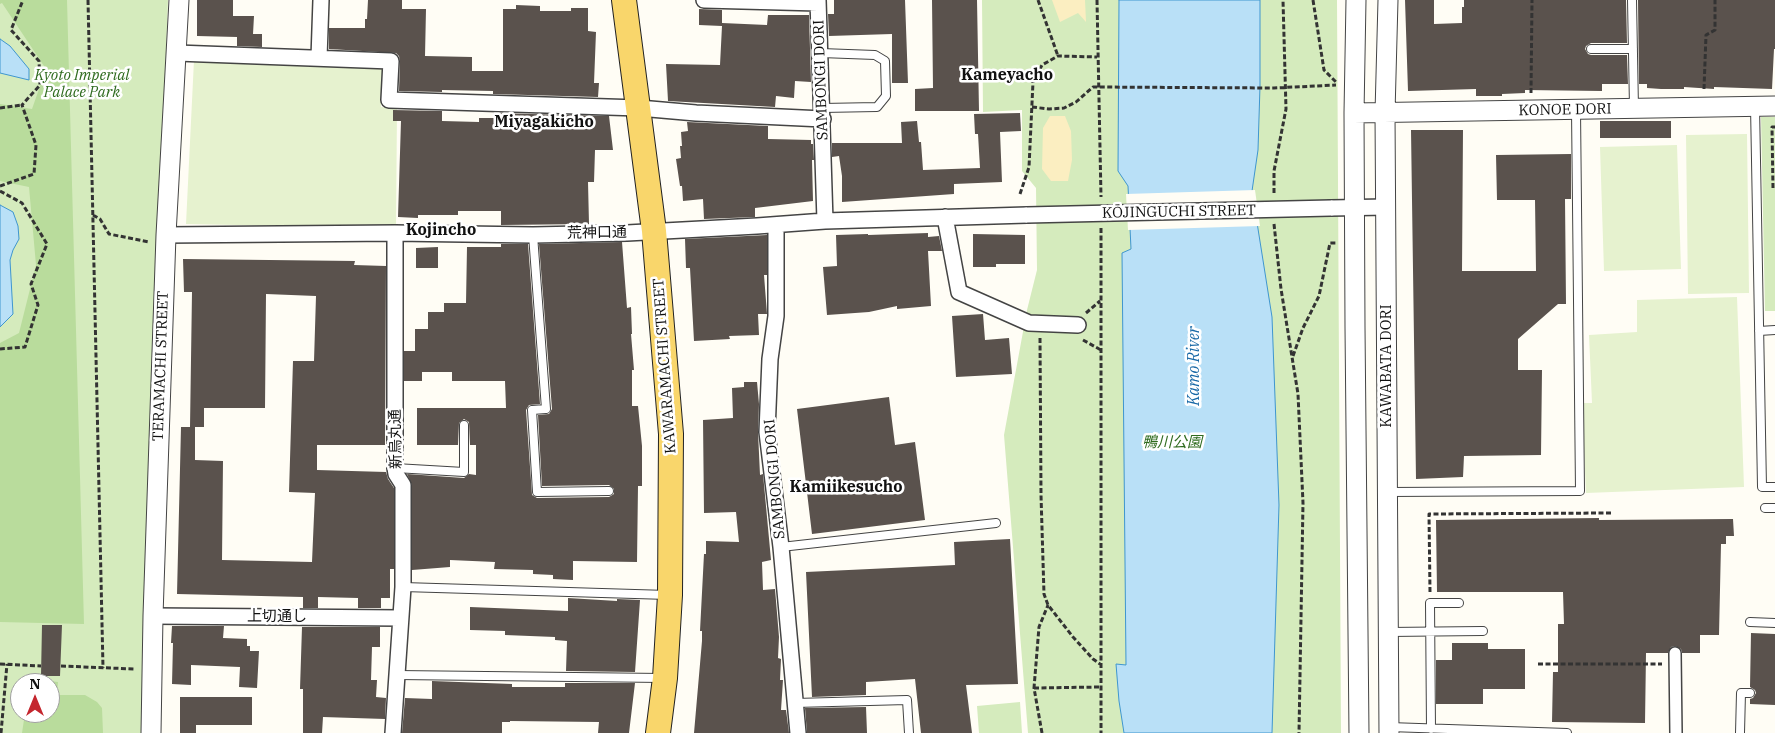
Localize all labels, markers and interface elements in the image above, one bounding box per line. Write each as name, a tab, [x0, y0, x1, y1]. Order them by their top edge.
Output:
street label: SAMBONGI DORI	[810, 19, 832, 141]
district label: Kameyacho	[961, 65, 1053, 85]
park label: Kyoto Imperial Palace Park	[34, 67, 130, 102]
street label: KONOE DORI	[1518, 100, 1612, 120]
district label: Miyagakicho	[494, 112, 594, 132]
street label: KŌJINGUCHI STREET	[1102, 202, 1256, 222]
district label: Kojincho	[406, 220, 476, 240]
street label: 荒神口通	[567, 223, 627, 243]
street label: KAWARAMACHI STREET	[650, 278, 680, 454]
street label: TERAMACHI STREET	[149, 290, 173, 442]
street label: KAWABATA DORI	[1378, 304, 1396, 428]
water label: Kamo River	[1184, 326, 1204, 406]
street label: 新烏丸通	[386, 409, 406, 469]
street label: SAMBONGI DORI	[761, 418, 789, 540]
park label: 鴨川公園	[1142, 434, 1202, 452]
district label: Kamiikesucho	[789, 477, 903, 497]
street label: 上切通し	[247, 608, 307, 626]
north arrow	[10, 673, 60, 723]
text: N	[29, 675, 41, 693]

